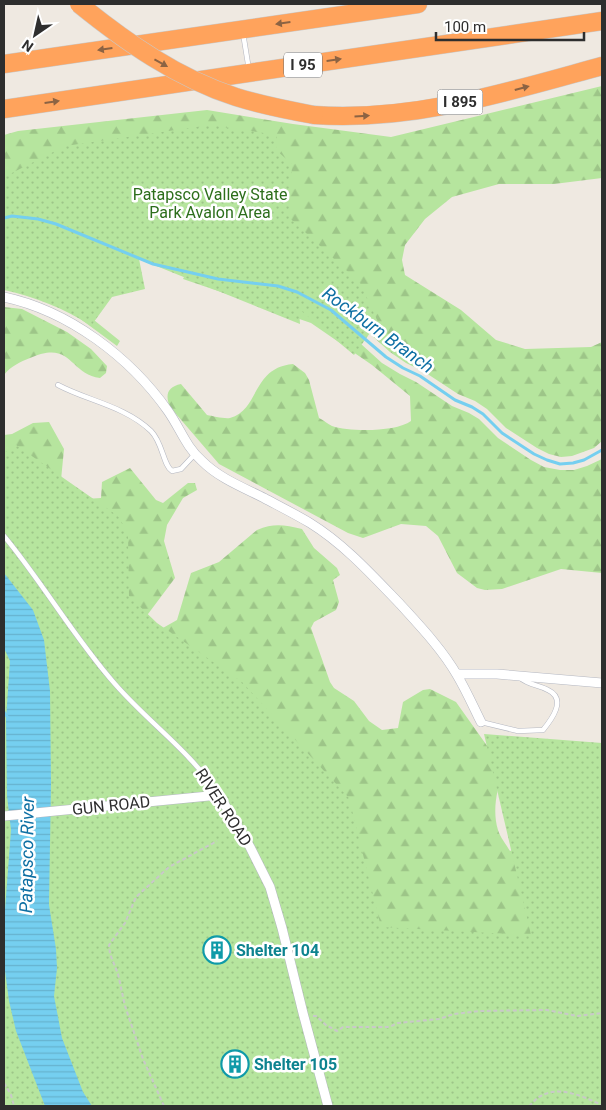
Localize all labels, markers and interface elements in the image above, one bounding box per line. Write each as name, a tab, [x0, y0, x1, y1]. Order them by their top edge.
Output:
north arrow	[10, 10, 60, 60]
scale bar	[436, 10, 584, 42]
text: 100 m	[444, 18, 486, 36]
one-way arrow	[275, 20, 291, 28]
text: N	[19, 36, 36, 55]
one-way arrow	[97, 46, 113, 54]
road number: I 95	[284, 52, 322, 78]
one-way arrow	[326, 56, 342, 64]
one-way arrow	[155, 58, 168, 67]
one-way arrow	[514, 84, 530, 92]
road number: I 895	[438, 90, 482, 114]
one-way arrow	[44, 98, 60, 106]
one-way arrow	[355, 112, 371, 120]
park label: Patapsco Valley State Park Avalon Area	[133, 185, 287, 222]
water label: Rockburn Branch	[319, 282, 438, 377]
street label: RIVER ROAD	[191, 765, 256, 850]
street label: GUN ROAD	[71, 792, 151, 819]
water label: Patapsco River	[15, 795, 38, 913]
building icon: Shelter 104	[202, 935, 232, 965]
place label: Shelter 104	[236, 941, 319, 960]
building icon: Shelter 105	[220, 1049, 250, 1079]
place label: Shelter 105	[254, 1055, 337, 1074]

